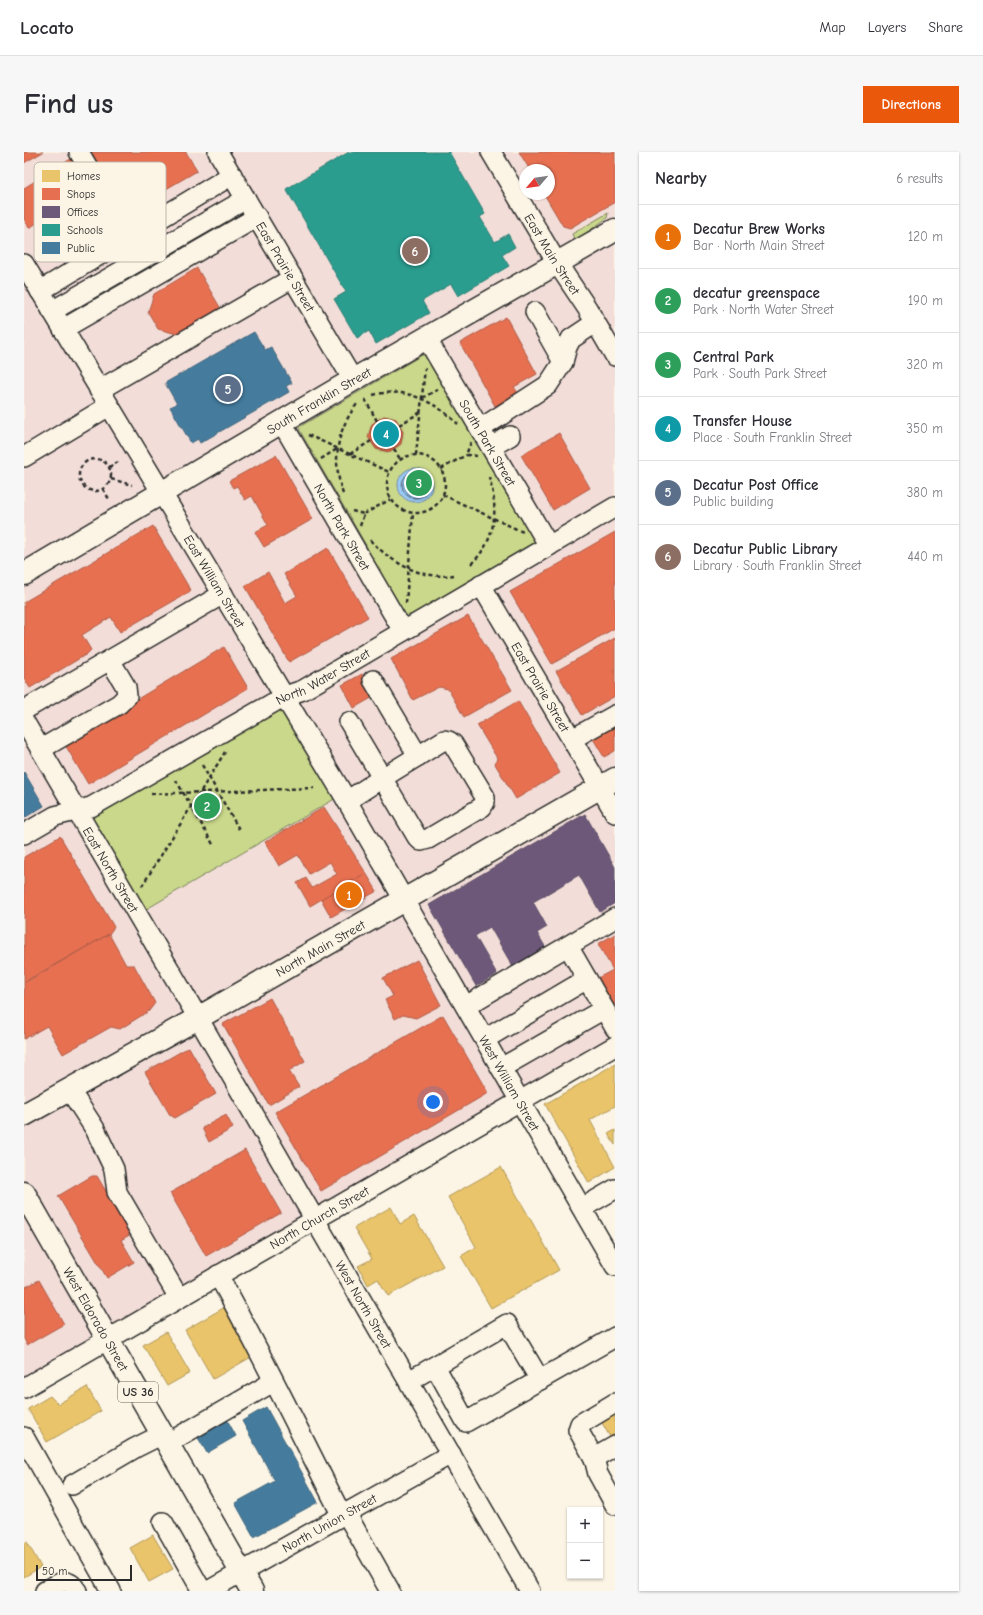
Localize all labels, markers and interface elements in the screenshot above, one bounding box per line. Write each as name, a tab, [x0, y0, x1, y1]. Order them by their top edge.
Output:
text: Locato	[20, 17, 74, 39]
text: Map	[819, 19, 846, 36]
text: Layers	[868, 19, 906, 36]
text: Share	[928, 19, 963, 36]
button: Directions	[863, 86, 959, 123]
text: Find us	[24, 88, 113, 120]
legend	[34, 162, 166, 262]
north arrow	[519, 164, 555, 200]
text: Nearby	[655, 169, 706, 188]
text: Homes	[67, 170, 100, 183]
text: 6 results	[896, 171, 943, 186]
text: Shops	[67, 188, 96, 201]
text: Offices	[67, 206, 99, 219]
street label: East Main Street	[521, 211, 584, 299]
street label: East Prairie Street	[253, 219, 318, 315]
text: Decatur Brew Works	[693, 220, 825, 238]
text: Schools	[67, 224, 103, 237]
text: 1	[665, 229, 671, 244]
text: 120 m	[908, 229, 943, 244]
pin: 6	[402, 236, 428, 266]
text: Bar · North Main Street	[693, 238, 824, 253]
text: Public	[67, 242, 96, 255]
text: decatur greenspace	[693, 284, 820, 302]
text: 2	[665, 293, 671, 308]
text: 190 m	[908, 293, 943, 308]
text: Park · North Water Street	[693, 302, 834, 317]
text: Central Park	[693, 348, 774, 366]
text: 3	[665, 357, 671, 372]
text: 320 m	[907, 357, 943, 372]
street label: South Franklin Street	[264, 364, 375, 437]
text: Park · South Park Street	[693, 366, 826, 381]
pin: 5	[215, 374, 241, 404]
street label: South Park Street	[456, 397, 519, 490]
text: Transfer House	[693, 412, 792, 430]
pin: 4	[373, 419, 399, 449]
text: 4	[665, 421, 671, 436]
text: 350 m	[906, 421, 943, 436]
text: Place · South Franklin Street	[693, 430, 852, 445]
pin: 3	[406, 468, 432, 498]
text: Decatur Post Office	[693, 476, 818, 494]
street label: North Park Street	[311, 481, 374, 574]
text: 5	[665, 485, 671, 500]
text: 380 m	[907, 485, 943, 500]
text: Public building	[693, 494, 774, 509]
street label: East William Street	[181, 532, 249, 631]
text: Decatur Public Library	[693, 540, 837, 558]
text: 6	[665, 549, 671, 564]
text: 440 m	[907, 549, 943, 564]
text: Library · South Franklin Street	[693, 558, 861, 573]
street label: East Prairie Street	[508, 639, 573, 736]
street label: North Water Street	[273, 645, 374, 708]
pin: 2	[194, 791, 220, 821]
street label: East North Street	[80, 824, 142, 916]
pin: 1	[336, 880, 362, 910]
street label: North Main Street	[273, 916, 369, 980]
street label: West William Street	[476, 1033, 543, 1135]
your location	[423, 1092, 443, 1112]
street label: North Church Street	[267, 1182, 373, 1252]
street label: West North Street	[332, 1258, 395, 1352]
street label: West Eldorado Street	[60, 1264, 132, 1375]
road number: US 36	[118, 1382, 158, 1402]
street label: North Union Street	[280, 1490, 380, 1556]
map controls	[567, 1507, 603, 1579]
button: +	[567, 1507, 603, 1543]
button: −	[567, 1543, 603, 1579]
scale bar	[36, 1563, 132, 1582]
text: 50 m	[42, 1565, 67, 1578]

